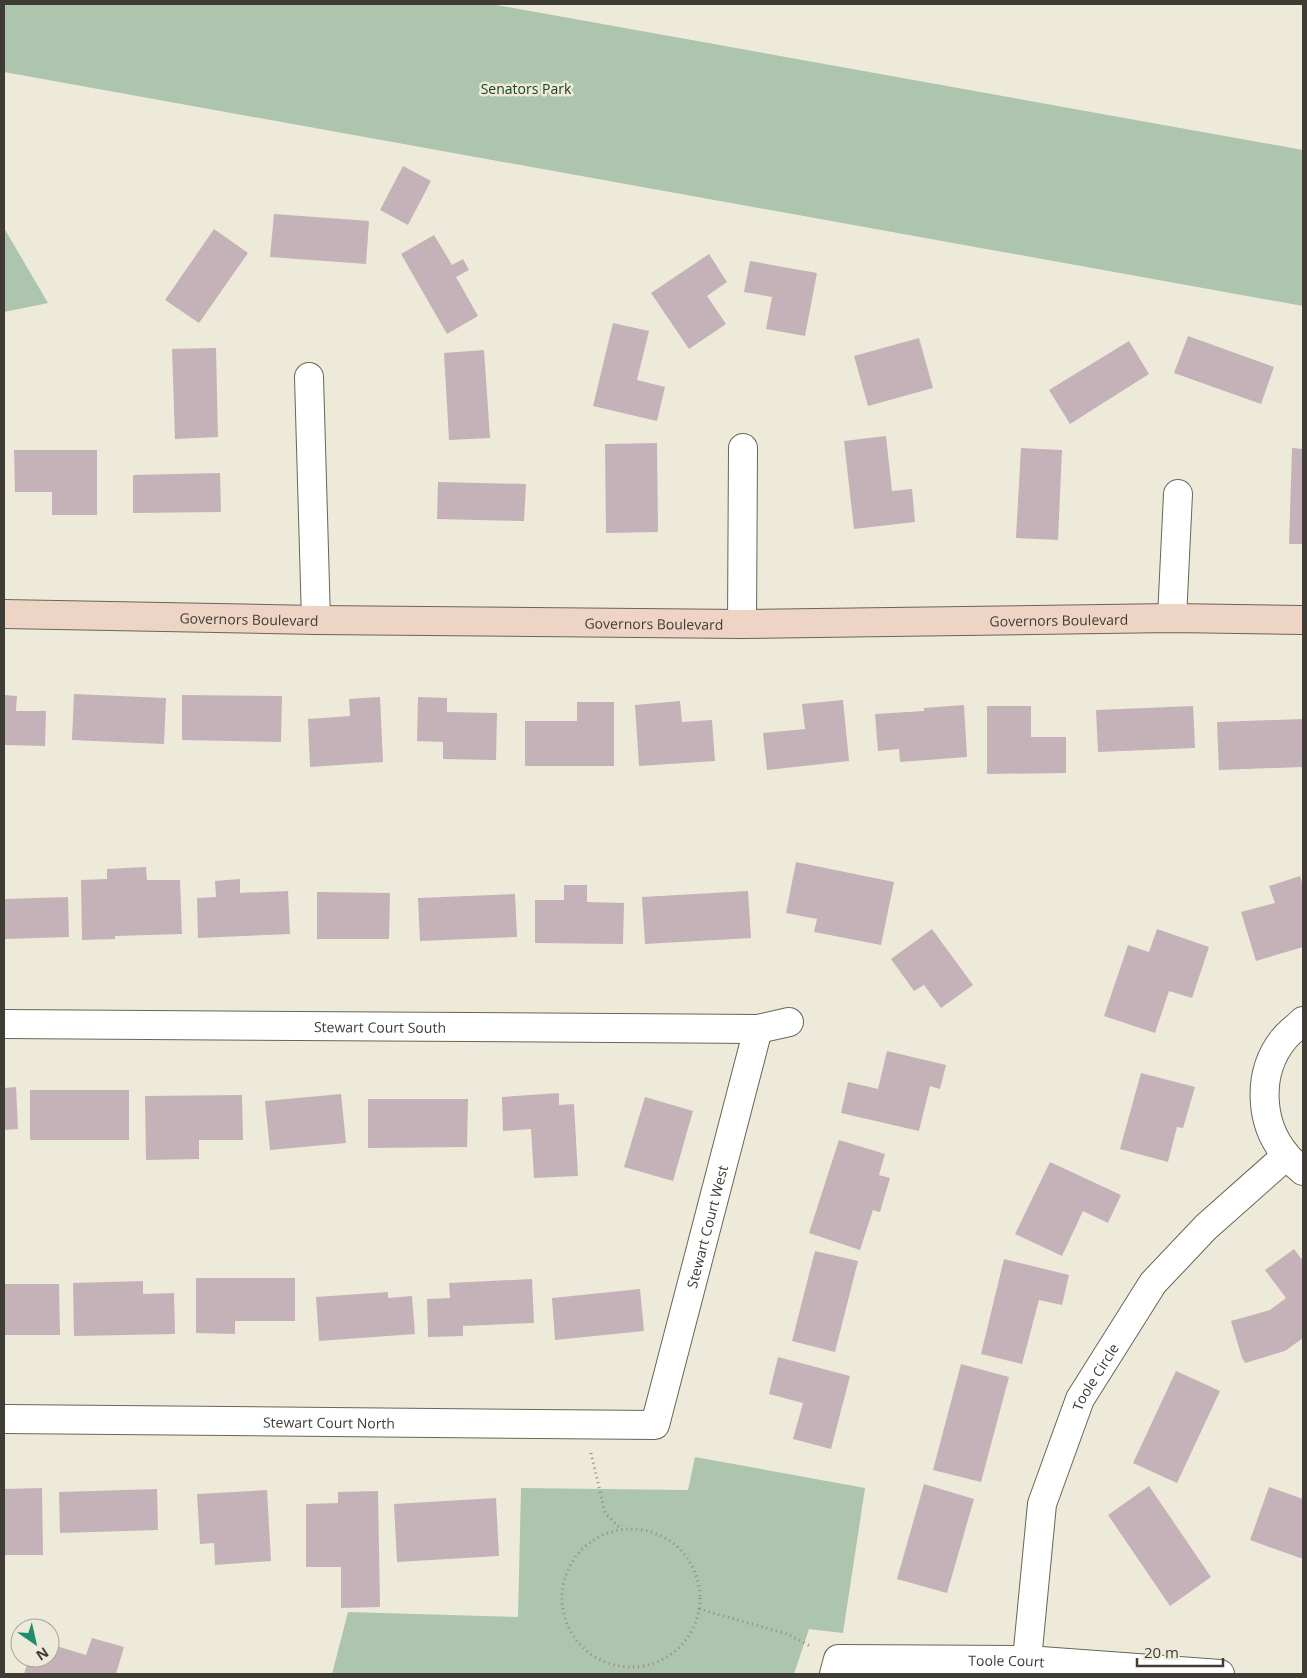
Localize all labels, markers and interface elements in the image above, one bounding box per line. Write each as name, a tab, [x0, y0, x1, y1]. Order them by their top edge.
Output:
park label: Senators Park	[481, 79, 572, 98]
street label: Governors Boulevard	[179, 608, 319, 630]
street label: Governors Boulevard	[989, 609, 1128, 630]
street label: Governors Boulevard	[584, 613, 723, 633]
street label: Stewart Court South	[314, 1017, 446, 1036]
street label: Stewart Court West	[682, 1163, 732, 1290]
street label: Toole Circle	[1067, 1339, 1122, 1413]
street label: Stewart Court North	[263, 1412, 395, 1432]
north arrow	[10, 1618, 60, 1668]
scale bar	[1137, 1636, 1223, 1668]
text: 20 m	[1144, 1642, 1179, 1662]
text: N	[33, 1643, 53, 1665]
street label: Toole Court	[968, 1650, 1045, 1671]

